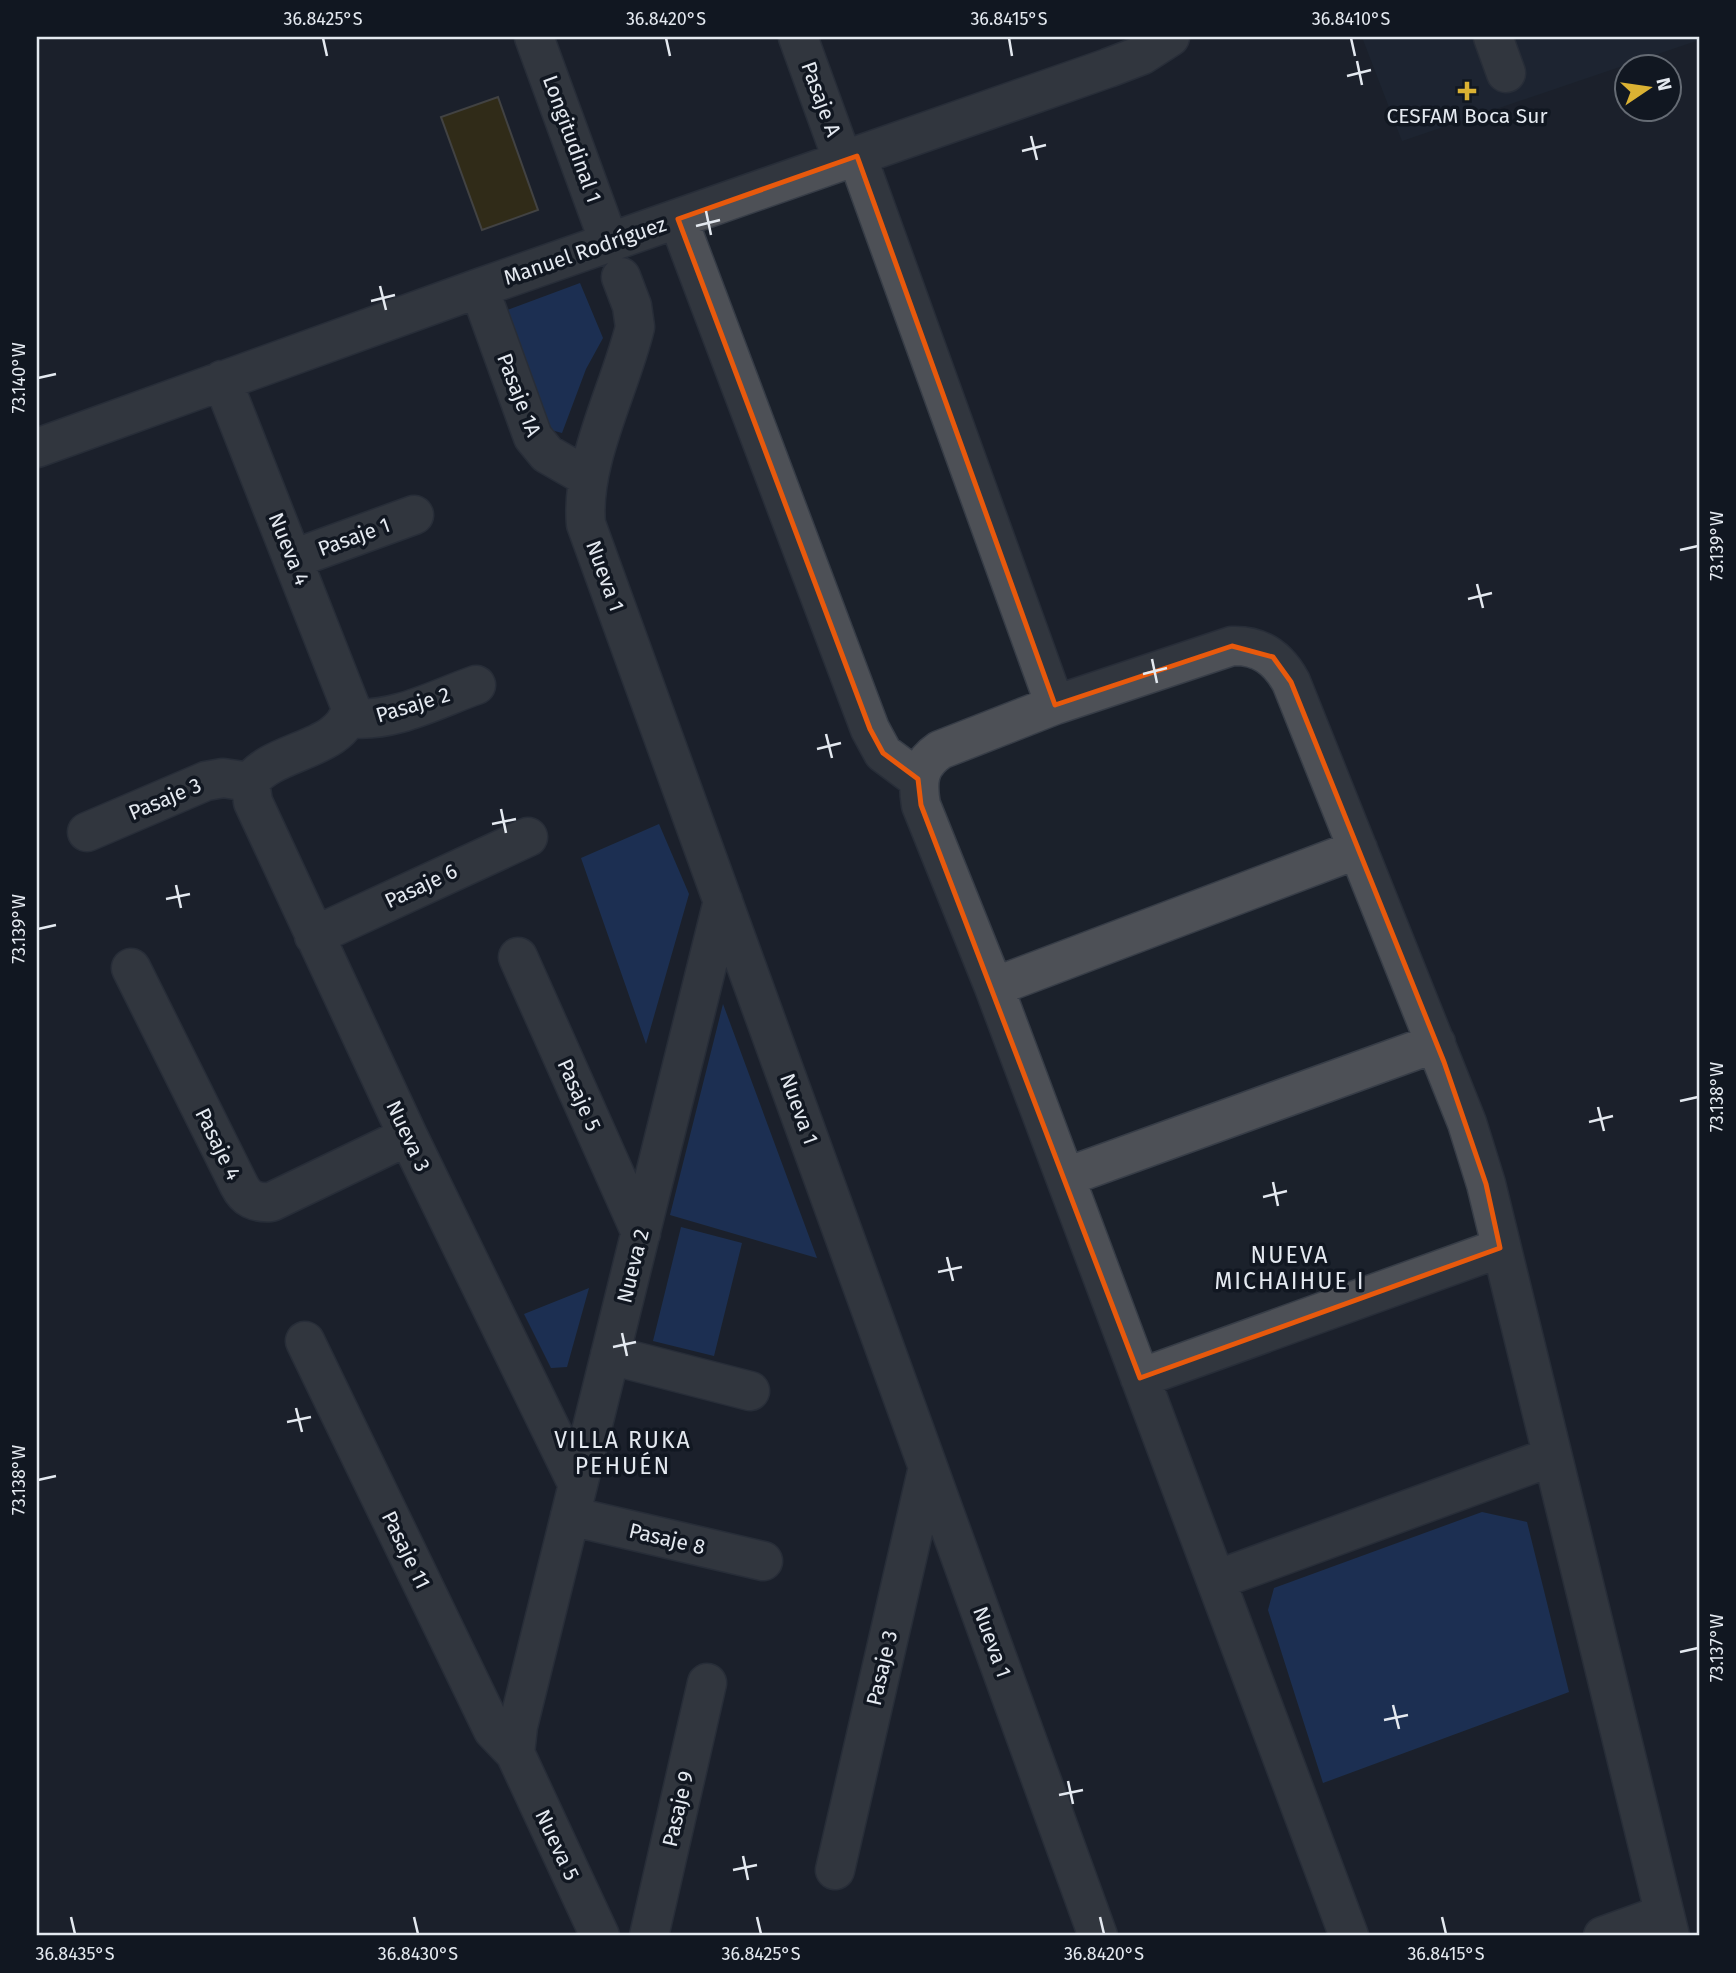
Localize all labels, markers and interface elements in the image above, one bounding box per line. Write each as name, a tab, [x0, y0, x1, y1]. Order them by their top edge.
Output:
text: 36.8425°S	[283, 8, 363, 30]
text: 36.8420°S	[626, 8, 706, 30]
text: 36.8415°S	[970, 8, 1048, 30]
text: 36.8410°S	[1312, 8, 1390, 30]
north arrow	[1614, 52, 1684, 122]
street label: Pasaje A	[795, 58, 847, 140]
street label: Longitudinal 1	[537, 72, 607, 206]
text: N	[1651, 76, 1677, 93]
marker: CESFAM Boca Sur	[1457, 81, 1477, 101]
place label: CESFAM Boca Sur	[1386, 103, 1548, 129]
street label: Manuel Rodríguez	[500, 211, 670, 291]
text: 73.140°W	[8, 342, 30, 414]
street label: Pasaje 1A	[491, 350, 547, 440]
street label: Nueva 4	[263, 509, 315, 589]
text: 73.139°W	[1706, 511, 1728, 581]
street label: Pasaje 1	[314, 512, 394, 562]
street label: Nueva 1	[580, 537, 630, 615]
street label: Pasaje 2	[373, 681, 453, 729]
street label: Pasaje 3	[125, 772, 205, 826]
street label: Pasaje 6	[381, 858, 461, 914]
text: 73.139°W	[8, 894, 30, 964]
street label: Pasaje 5	[552, 1055, 606, 1135]
text: 73.138°W	[1706, 1062, 1728, 1132]
street label: Nueva 1	[774, 1070, 824, 1148]
street label: Nueva 3	[380, 1096, 436, 1176]
street label: Pasaje 4	[189, 1104, 247, 1184]
street label: Nueva 2	[611, 1226, 655, 1306]
district label: NUEVA MICHAIHUE I	[1214, 1241, 1366, 1295]
district label: VILLA RUKA PEHUÉN	[554, 1426, 692, 1480]
text: 73.138°W	[8, 1445, 30, 1515]
street label: Pasaje 11	[376, 1507, 436, 1593]
street label: Pasaje 8	[626, 1518, 708, 1560]
street label: Nueva 1	[967, 1603, 1017, 1681]
text: 73.137°W	[1706, 1614, 1728, 1682]
street label: Pasaje 3	[861, 1628, 903, 1708]
street label: Pasaje 9	[657, 1769, 699, 1849]
street label: Nueva 5	[529, 1805, 585, 1885]
text: 36.8435°S	[35, 1943, 115, 1965]
text: 36.8430°S	[378, 1943, 458, 1965]
text: 36.8425°S	[721, 1943, 801, 1965]
text: 36.8420°S	[1064, 1943, 1144, 1965]
text: 36.8415°S	[1407, 1943, 1485, 1965]

